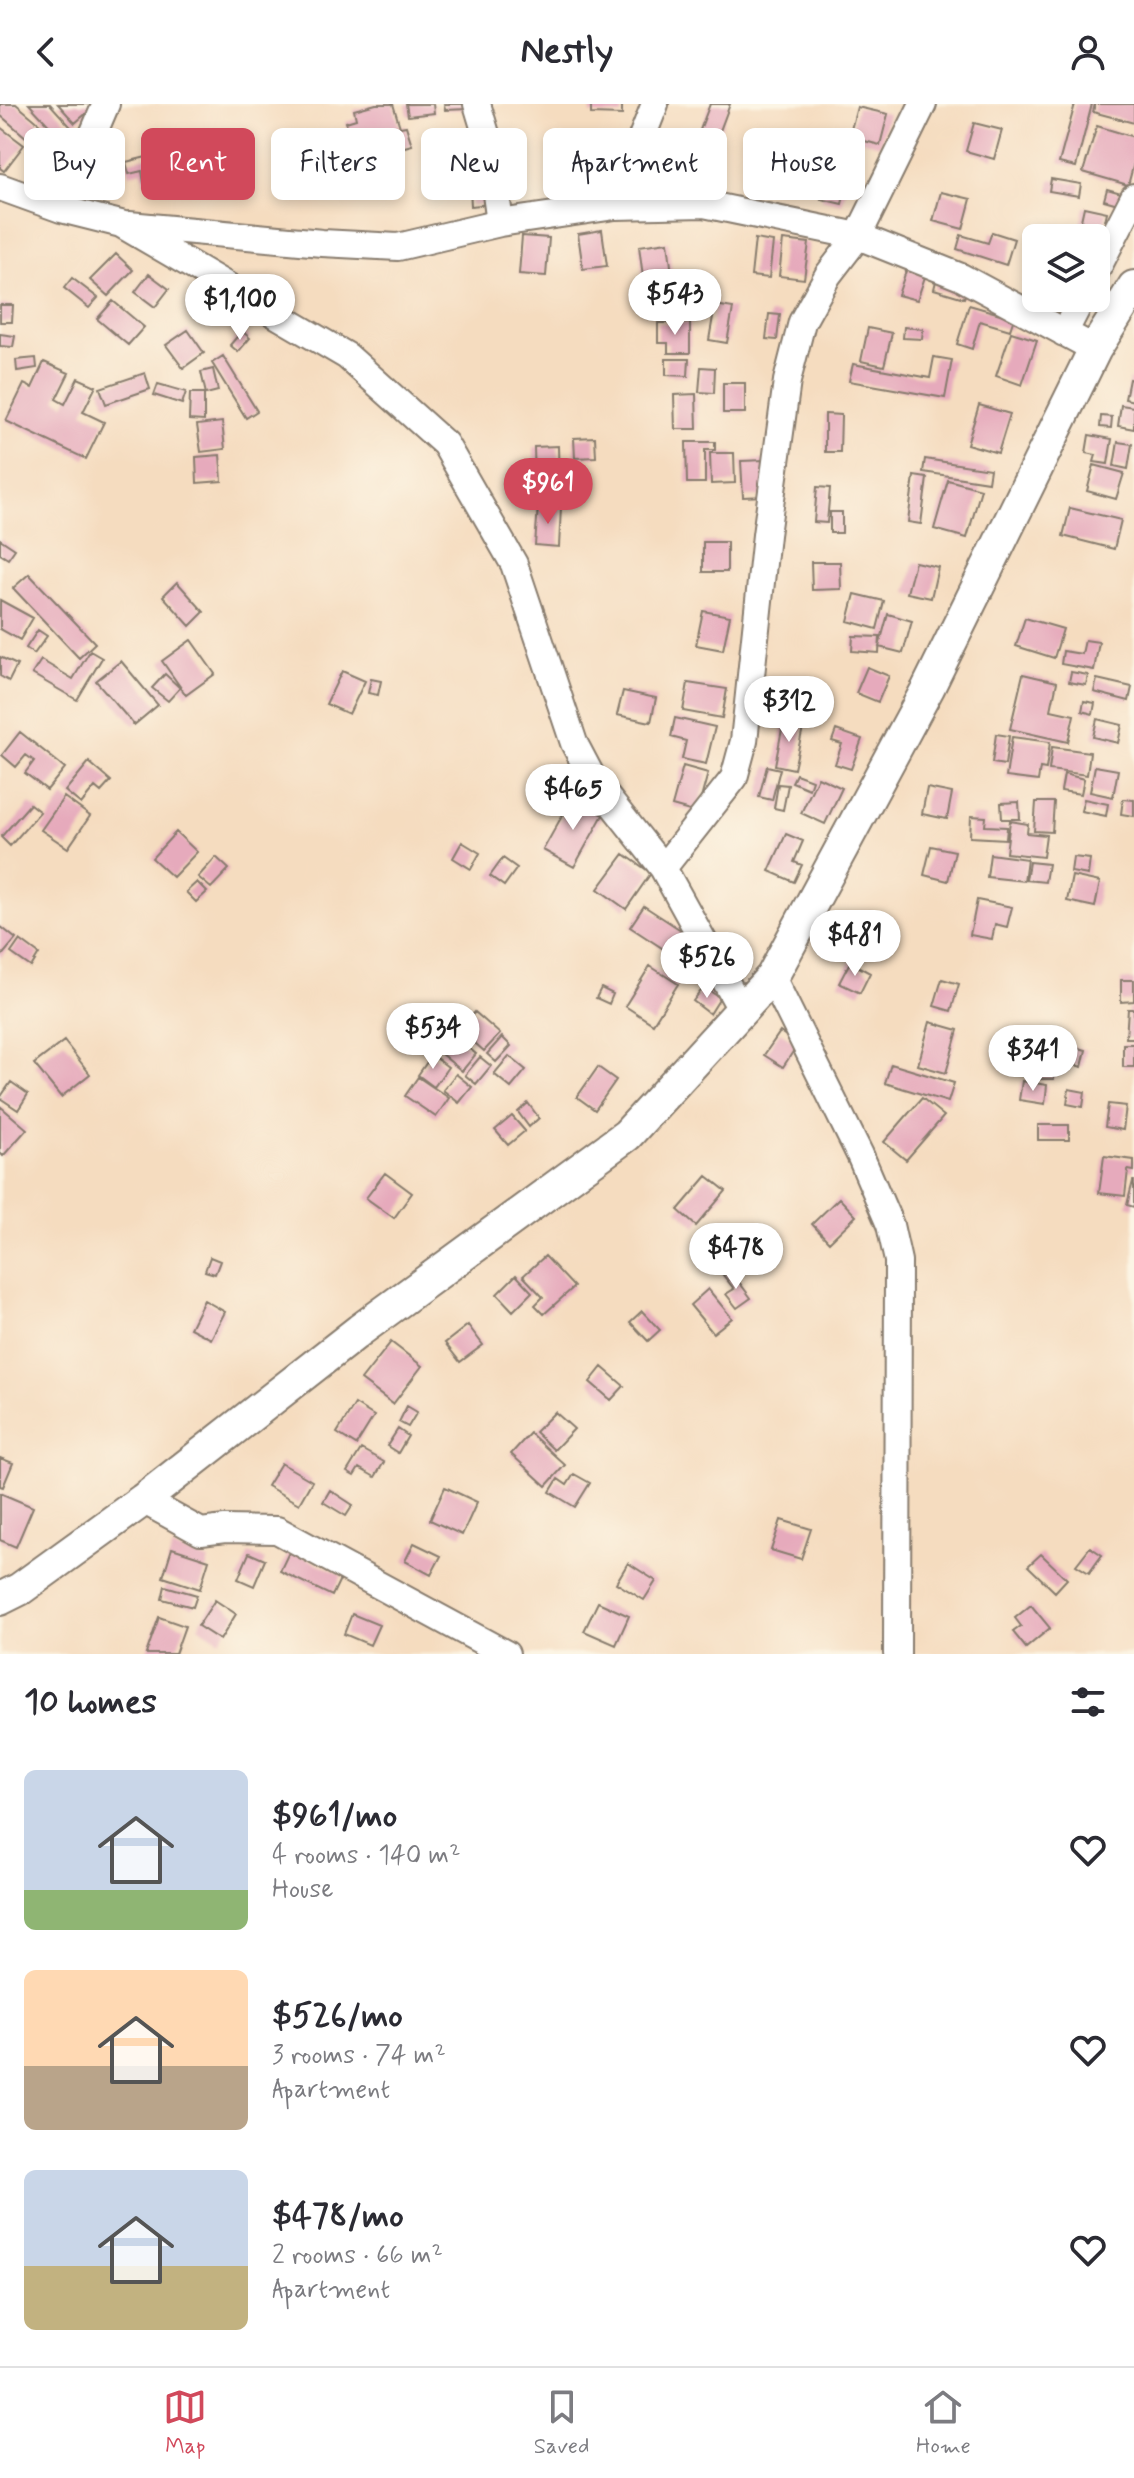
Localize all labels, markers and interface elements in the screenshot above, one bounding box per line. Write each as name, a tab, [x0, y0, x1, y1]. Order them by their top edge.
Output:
text: Nestly	[521, 29, 613, 76]
icon: back	[24, 30, 68, 74]
icon: person	[1066, 30, 1110, 74]
chip: Buy	[24, 128, 125, 200]
chip: Rent	[141, 128, 255, 200]
chip: Filters	[271, 128, 405, 200]
chip: New	[421, 128, 527, 200]
chip: Apartment	[543, 128, 727, 200]
chip: House	[743, 128, 865, 200]
map controls	[1022, 224, 1110, 312]
button: layers	[1022, 224, 1110, 312]
pin: $543	[628, 269, 722, 337]
pin: $1,100	[175, 274, 305, 342]
text: $543	[646, 278, 704, 312]
text: $1,100	[203, 283, 277, 317]
pin: $961	[501, 458, 595, 526]
text: $961	[522, 467, 574, 501]
pin: $312	[742, 676, 836, 744]
text: $312	[762, 685, 816, 719]
pin: $465	[526, 764, 620, 832]
text: $465	[543, 773, 603, 807]
pin: $481	[808, 910, 902, 978]
text: $481	[828, 919, 882, 953]
pin: $526	[660, 932, 754, 1000]
text: $526	[679, 941, 735, 975]
pin: $534	[386, 1003, 480, 1071]
text: $534	[404, 1012, 462, 1046]
pin: $341	[986, 1025, 1080, 1093]
text: $341	[1007, 1034, 1059, 1068]
pin: $478	[689, 1223, 783, 1291]
text: $478	[707, 1232, 765, 1266]
text: 10 homes	[24, 1680, 157, 1725]
icon: filters	[1066, 1680, 1110, 1724]
text: $961/mo	[272, 1794, 397, 1839]
icon: home	[88, 1802, 184, 1898]
icon: heart	[1066, 1828, 1110, 1872]
text: 4 rooms · 140 m²	[272, 1839, 461, 1873]
text: House	[272, 1873, 333, 1907]
text: $526/mo	[272, 1994, 403, 2039]
icon: home	[88, 2002, 184, 2098]
icon: heart	[1066, 2028, 1110, 2072]
text: 3 rooms · 74 m²	[272, 2039, 446, 2073]
text: Apartment	[272, 2073, 390, 2107]
text: $478/mo	[272, 2194, 404, 2239]
icon: home	[88, 2202, 184, 2298]
icon: heart	[1066, 2228, 1110, 2272]
text: 2 rooms · 66 m²	[272, 2239, 443, 2273]
text: Apartment	[272, 2273, 390, 2307]
tab: Map	[163, 2385, 207, 2461]
tab: Saved	[534, 2385, 589, 2461]
tab: Home	[916, 2385, 971, 2461]

